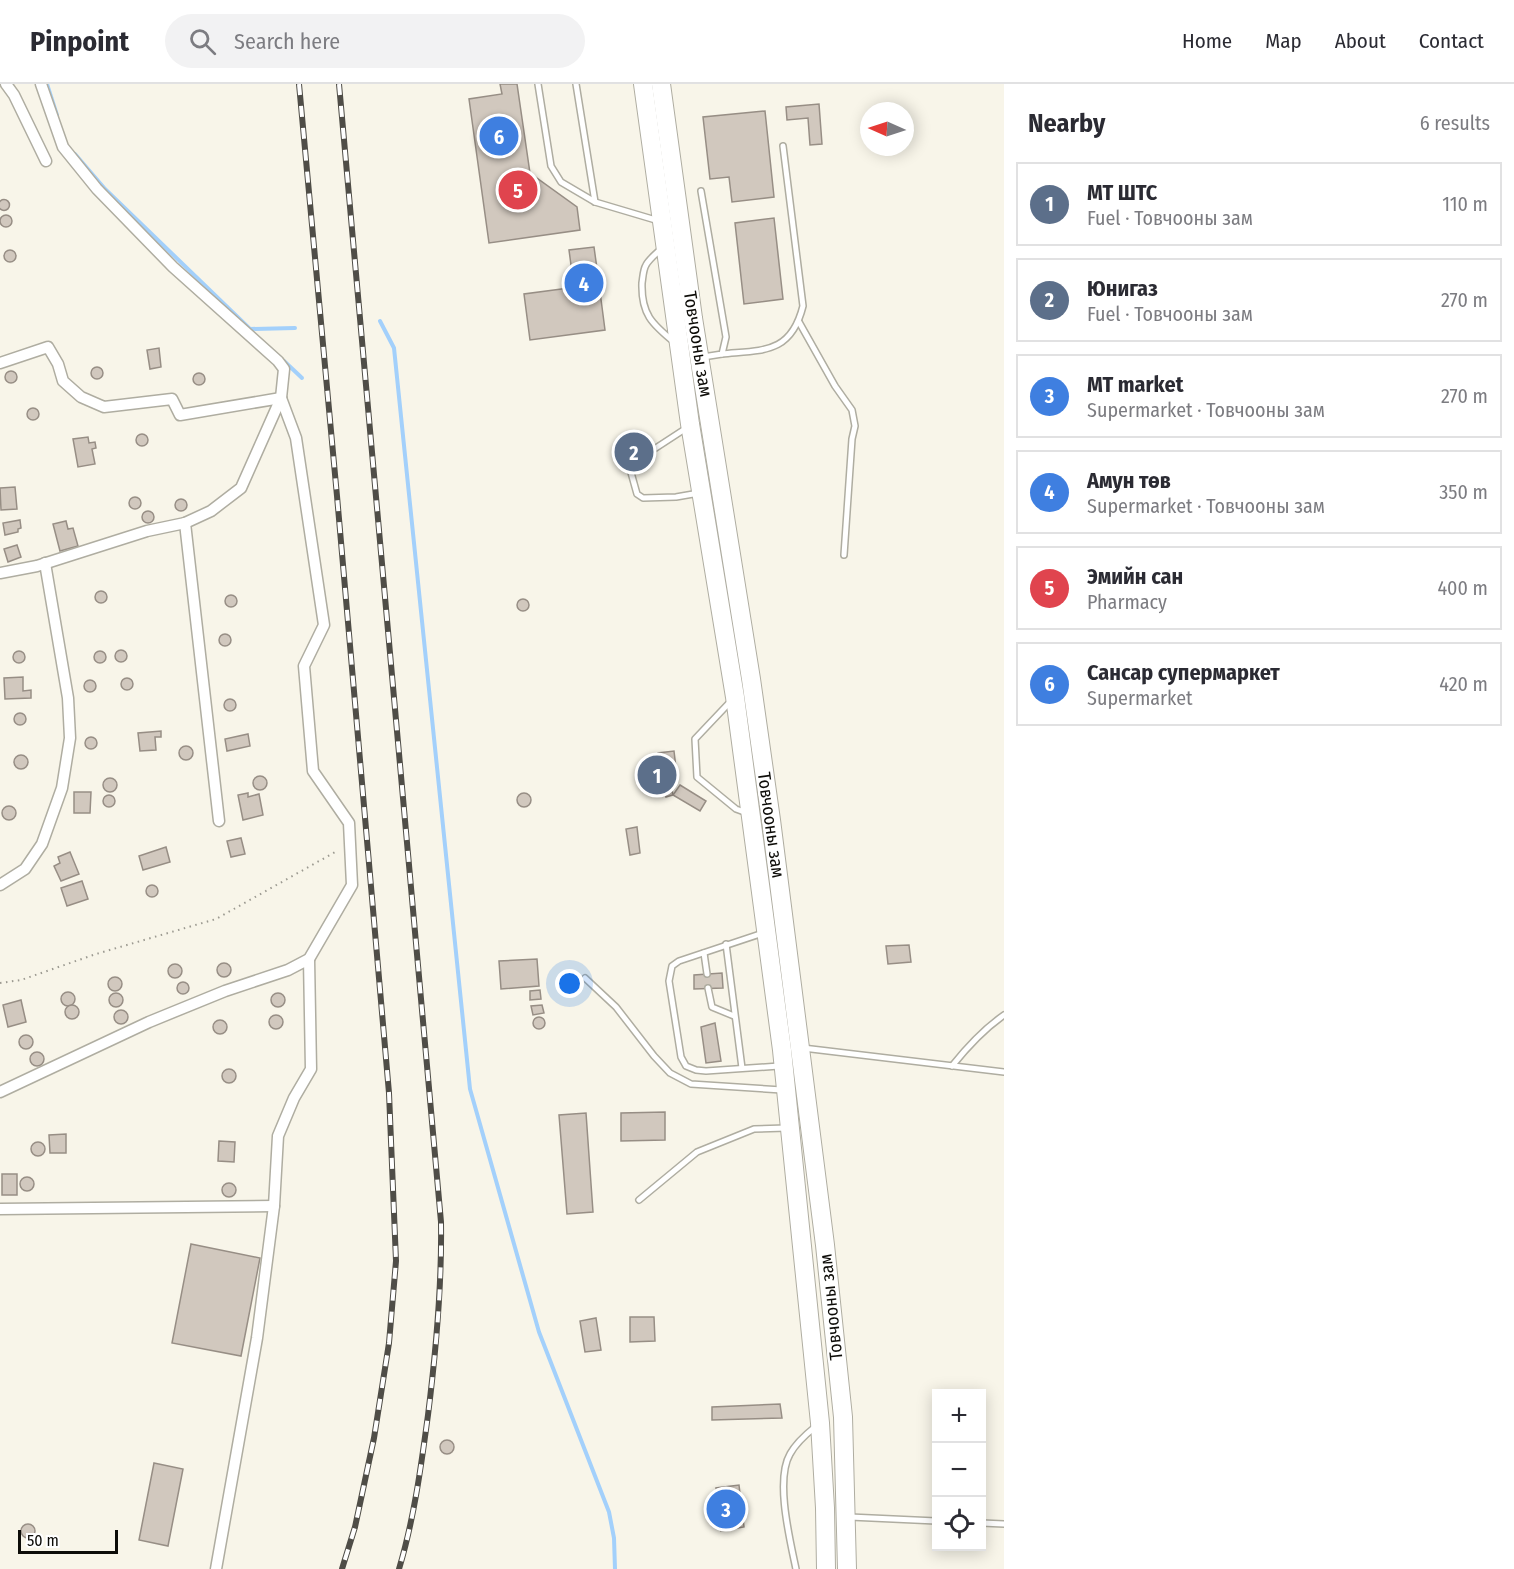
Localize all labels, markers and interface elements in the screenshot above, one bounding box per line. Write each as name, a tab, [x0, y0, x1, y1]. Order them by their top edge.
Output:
search box	[165, 14, 585, 68]
text: Pinpoint	[30, 25, 129, 58]
icon: search	[186, 25, 219, 58]
text: Search here	[234, 28, 340, 55]
text: Home	[1182, 28, 1232, 54]
text: Map	[1265, 28, 1302, 54]
text: About	[1335, 28, 1386, 54]
text: Contact	[1419, 28, 1484, 54]
north arrow	[860, 102, 914, 156]
text: Nearby	[1028, 108, 1105, 139]
text: 6 results	[1420, 111, 1490, 135]
pin: 6	[480, 113, 518, 158]
pin: 5	[498, 168, 538, 212]
text: MT ШТС	[1087, 179, 1157, 206]
text: 1	[1045, 192, 1054, 216]
text: 110 m	[1442, 192, 1488, 216]
text: Fuel · Товчооны зам	[1087, 206, 1253, 230]
pin: 4	[564, 260, 604, 306]
text: Юнигаз	[1087, 275, 1158, 302]
text: 2	[1045, 288, 1054, 312]
text: 270 m	[1441, 288, 1488, 312]
street label: Товчооны зам	[679, 290, 717, 398]
text: Fuel · Товчооны зам	[1087, 302, 1253, 326]
text: MT market	[1087, 371, 1183, 398]
text: 3	[1045, 384, 1054, 408]
text: 270 m	[1441, 384, 1488, 408]
text: Supermarket · Товчооны зам	[1087, 398, 1325, 422]
pin: 2	[614, 430, 654, 475]
text: Амун төв	[1087, 467, 1171, 494]
text: 4	[1044, 480, 1055, 504]
text: 350 m	[1439, 480, 1488, 504]
text: Supermarket · Товчооны зам	[1087, 494, 1325, 518]
text: Эмийн сан	[1087, 563, 1183, 590]
text: 5	[1045, 576, 1054, 600]
text: 400 m	[1437, 576, 1488, 600]
text: Pharmacy	[1087, 590, 1167, 614]
text: Сансар супермаркет	[1087, 659, 1280, 686]
text: 6	[1044, 672, 1055, 696]
text: 420 m	[1439, 672, 1488, 696]
text: Supermarket	[1087, 686, 1193, 710]
pin: 1	[638, 752, 676, 798]
street label: Товчооны зам	[753, 771, 789, 879]
your location	[555, 969, 584, 998]
street label: Товчооны зам	[814, 1253, 848, 1361]
map controls	[932, 1389, 986, 1551]
button: +	[932, 1389, 986, 1443]
button: −	[932, 1443, 986, 1497]
pin: 3	[706, 1486, 746, 1532]
button: locate	[932, 1497, 986, 1551]
scale bar	[18, 1527, 118, 1554]
text: 50 m	[27, 1531, 59, 1550]

